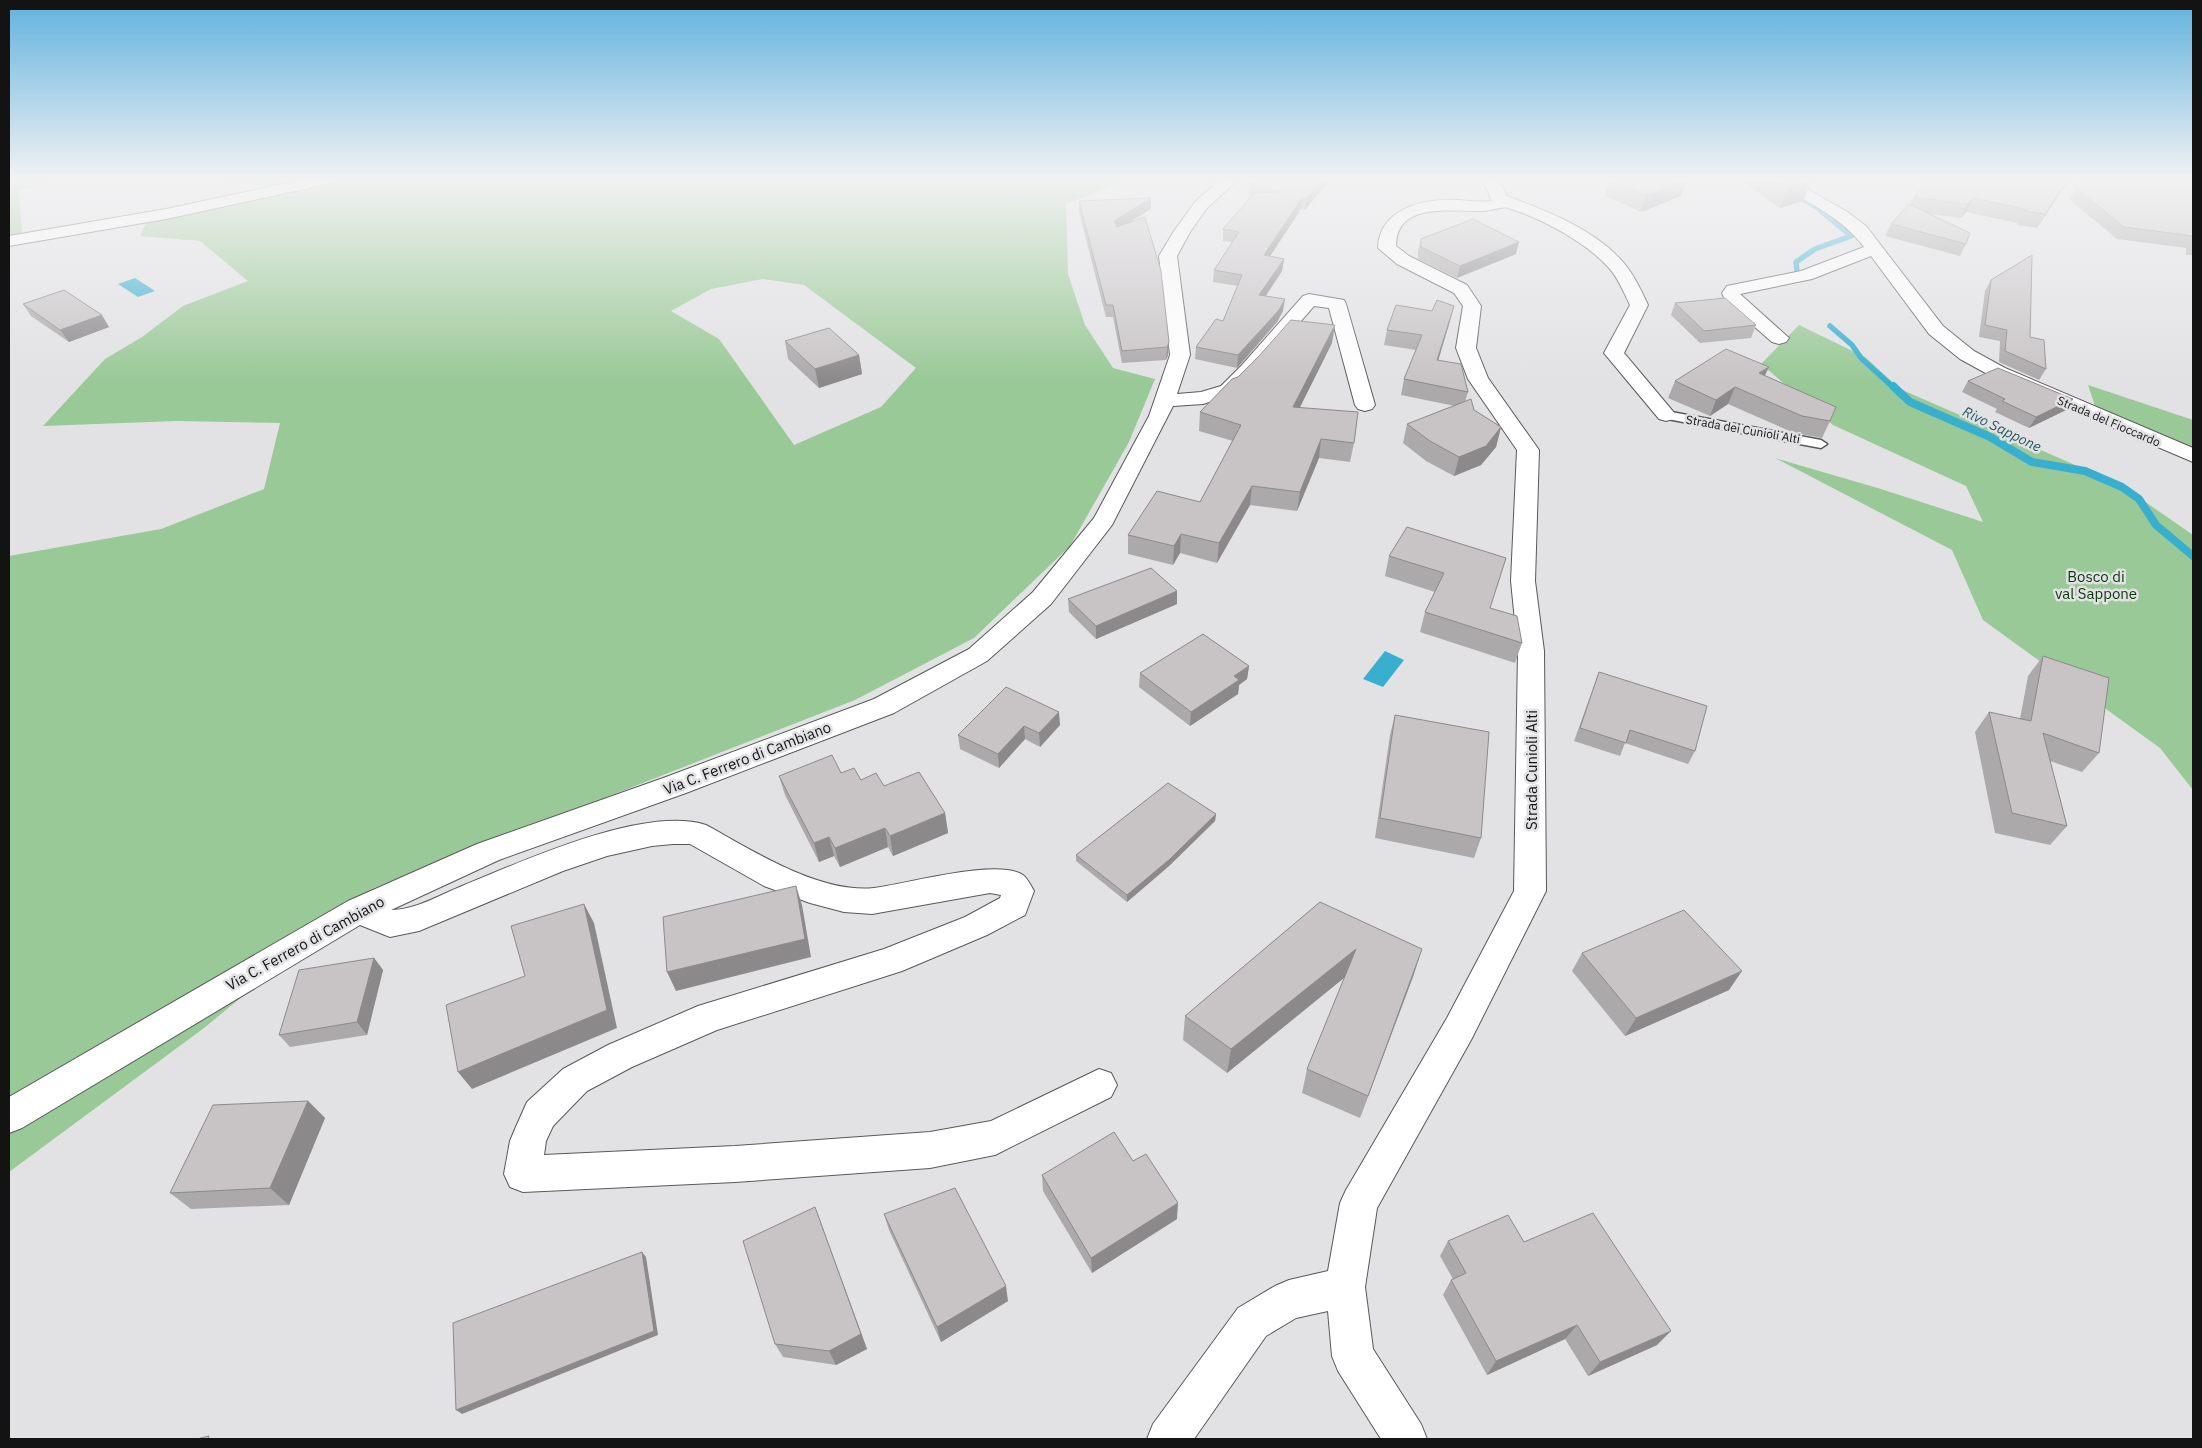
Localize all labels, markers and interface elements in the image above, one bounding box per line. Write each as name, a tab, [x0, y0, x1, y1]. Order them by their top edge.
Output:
street label: Strada del Fioccardo	[2055, 392, 2163, 450]
water label: Rivo Sappone	[1960, 402, 2044, 456]
street label: Strada dei Cunioli Alti	[1685, 412, 1801, 446]
park label: Bosco di val Sappone	[2055, 567, 2137, 603]
street label: Strada Cunioli Alti	[1522, 710, 1541, 830]
street label: Via C. Ferrero di Cambiano	[661, 717, 833, 799]
street label: Via C. Ferrero di Cambiano	[223, 892, 387, 994]

